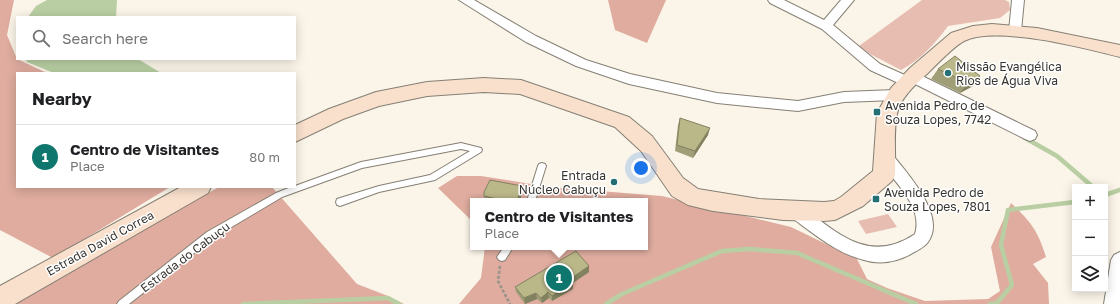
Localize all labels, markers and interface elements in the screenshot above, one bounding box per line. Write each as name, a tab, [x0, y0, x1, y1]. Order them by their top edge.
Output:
search box	[16, 16, 296, 60]
icon: search	[30, 27, 52, 49]
text: Search here	[62, 29, 148, 47]
place label: Missão Evangélica Rios de Água Viva	[956, 59, 1062, 88]
marker: Missão Evangélica Rios de Água Viva	[943, 68, 953, 78]
text: Nearby	[32, 88, 92, 109]
place label: Avenida Pedro de Souza Lopes, 7742	[885, 98, 991, 127]
marker: Avenida Pedro de Souza Lopes, 7742	[872, 107, 882, 117]
text: Centro de Visitantes	[70, 140, 219, 158]
text: 1	[42, 149, 48, 165]
text: 80 m	[249, 149, 280, 165]
text: Place	[70, 158, 105, 174]
your location	[631, 158, 651, 178]
place label: Entrada Núcleo Cabuçu	[519, 168, 606, 197]
marker: Entrada Núcleo Cabuçu	[609, 177, 619, 187]
map controls	[1072, 184, 1108, 292]
button: +	[1072, 184, 1108, 220]
place label: Avenida Pedro de Souza Lopes, 7801	[884, 185, 990, 214]
marker: Avenida Pedro de Souza Lopes, 7801	[871, 194, 881, 204]
popup	[470, 198, 648, 250]
street label: Estrada David Correa	[44, 207, 156, 279]
text: Centro de Visitantes	[484, 207, 634, 225]
street label: Estrada do Cabuçu	[137, 219, 233, 295]
button: −	[1072, 220, 1108, 256]
text: Place	[484, 225, 519, 241]
button: layers	[1072, 256, 1108, 292]
pin: 1	[546, 263, 572, 293]

